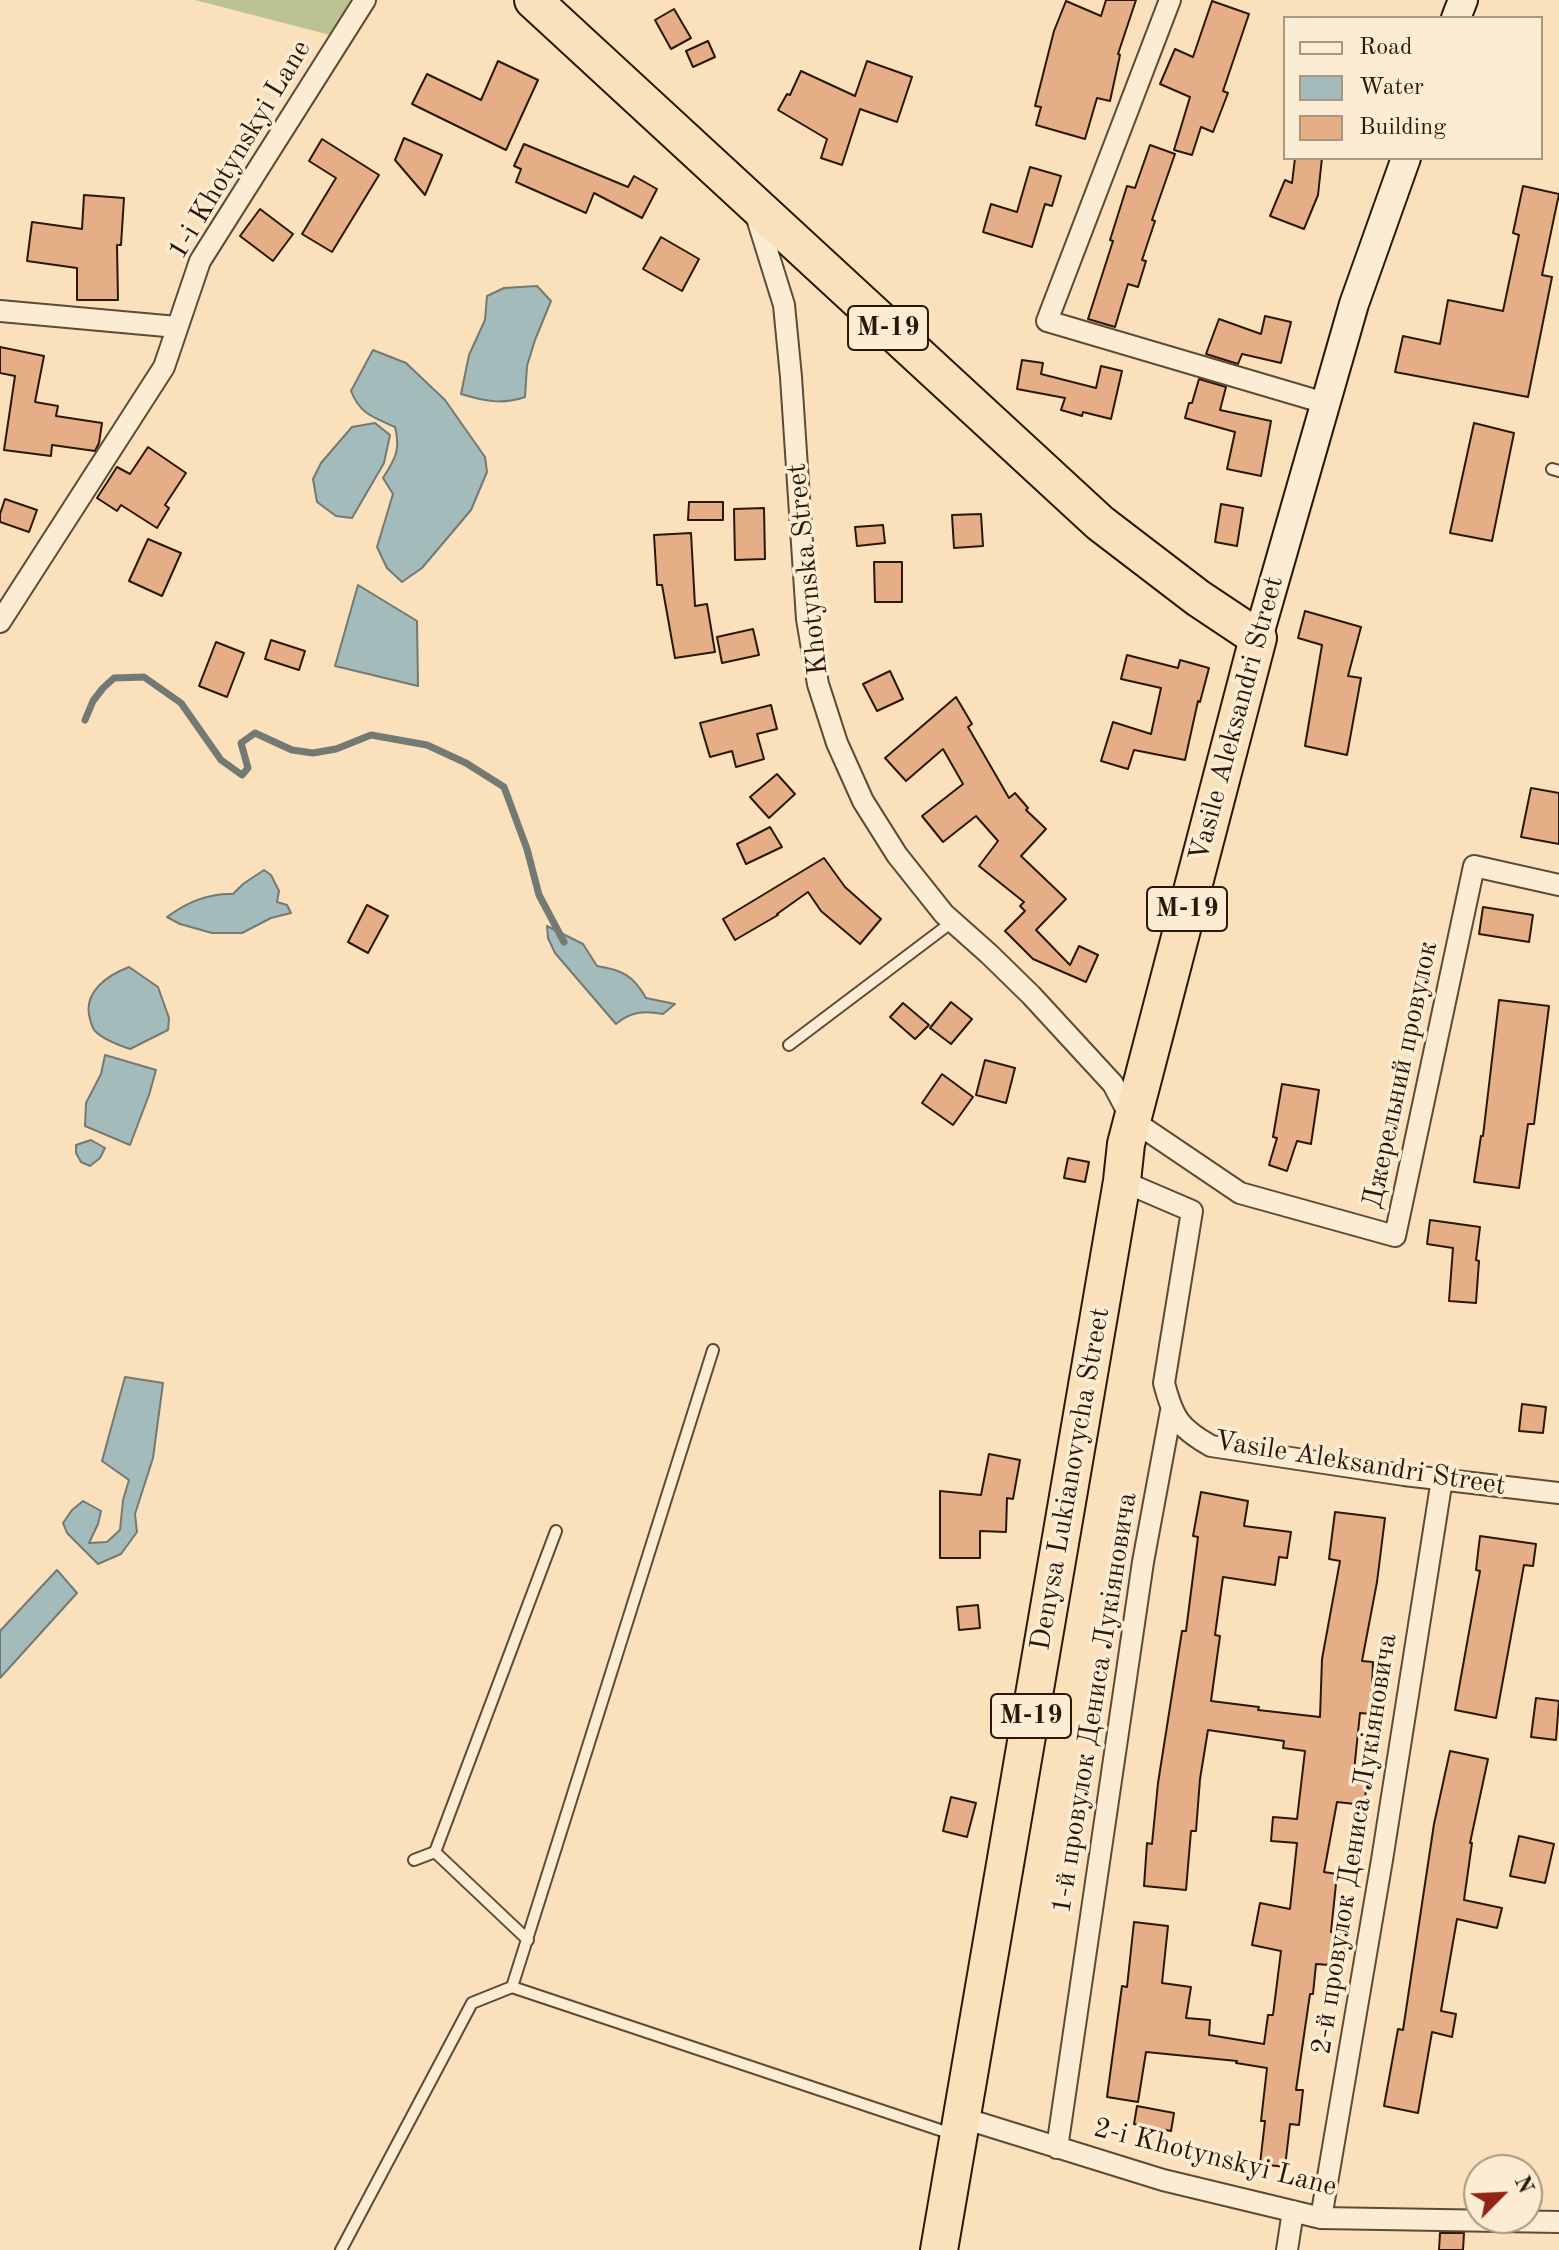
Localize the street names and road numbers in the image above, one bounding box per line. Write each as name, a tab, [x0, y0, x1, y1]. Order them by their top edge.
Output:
street label: 1-i Khotynskyi Lane	[161, 34, 319, 266]
road number: М-19	[848, 306, 928, 350]
street label: Khotynska Street	[780, 462, 836, 676]
street label: Vasile Aleksandri Street	[1183, 572, 1291, 866]
road number: М-19	[1147, 887, 1227, 931]
street label: Джерельний провулок	[1356, 938, 1446, 1212]
street label: Denysa Lukianovycha Street	[1024, 1305, 1118, 1653]
street label: Vasile Aleksandri Street	[1212, 1424, 1508, 1504]
street label: 1-й провулок Дениса Лукіяновича	[1045, 1490, 1145, 1916]
street label: 2-й провулок Дениса Лукіяновича	[1305, 1631, 1405, 2057]
road number: М-19	[991, 1694, 1071, 1738]
street label: 2-i Khotynskyi Lane	[1090, 2112, 1340, 2204]

